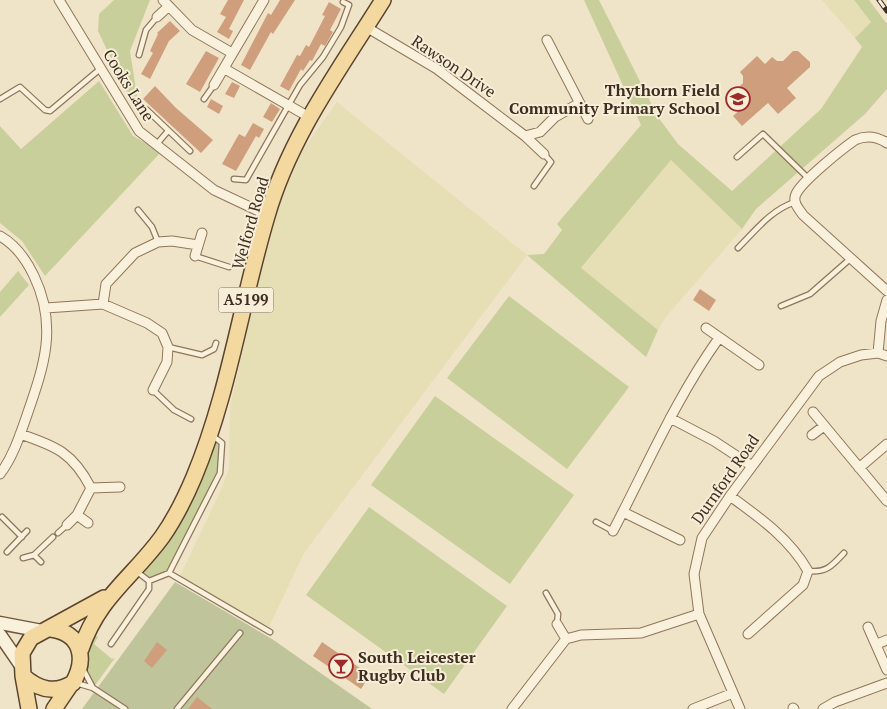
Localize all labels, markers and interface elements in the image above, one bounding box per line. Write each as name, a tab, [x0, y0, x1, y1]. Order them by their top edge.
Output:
street label: Rawson Drive	[408, 30, 500, 102]
street label: Cooks Lane	[98, 45, 160, 125]
place label: Thythorn Field Community Primary School	[509, 79, 720, 119]
school or university icon: Thythorn Field Community Primary School	[725, 86, 751, 112]
street label: Welford Road	[226, 174, 274, 272]
road number: A5199	[218, 288, 274, 312]
street label: Durnford Road	[686, 430, 764, 528]
place label: South Leicester Rugby Club	[358, 646, 476, 686]
bar icon: South Leicester Rugby Club	[328, 653, 354, 679]

